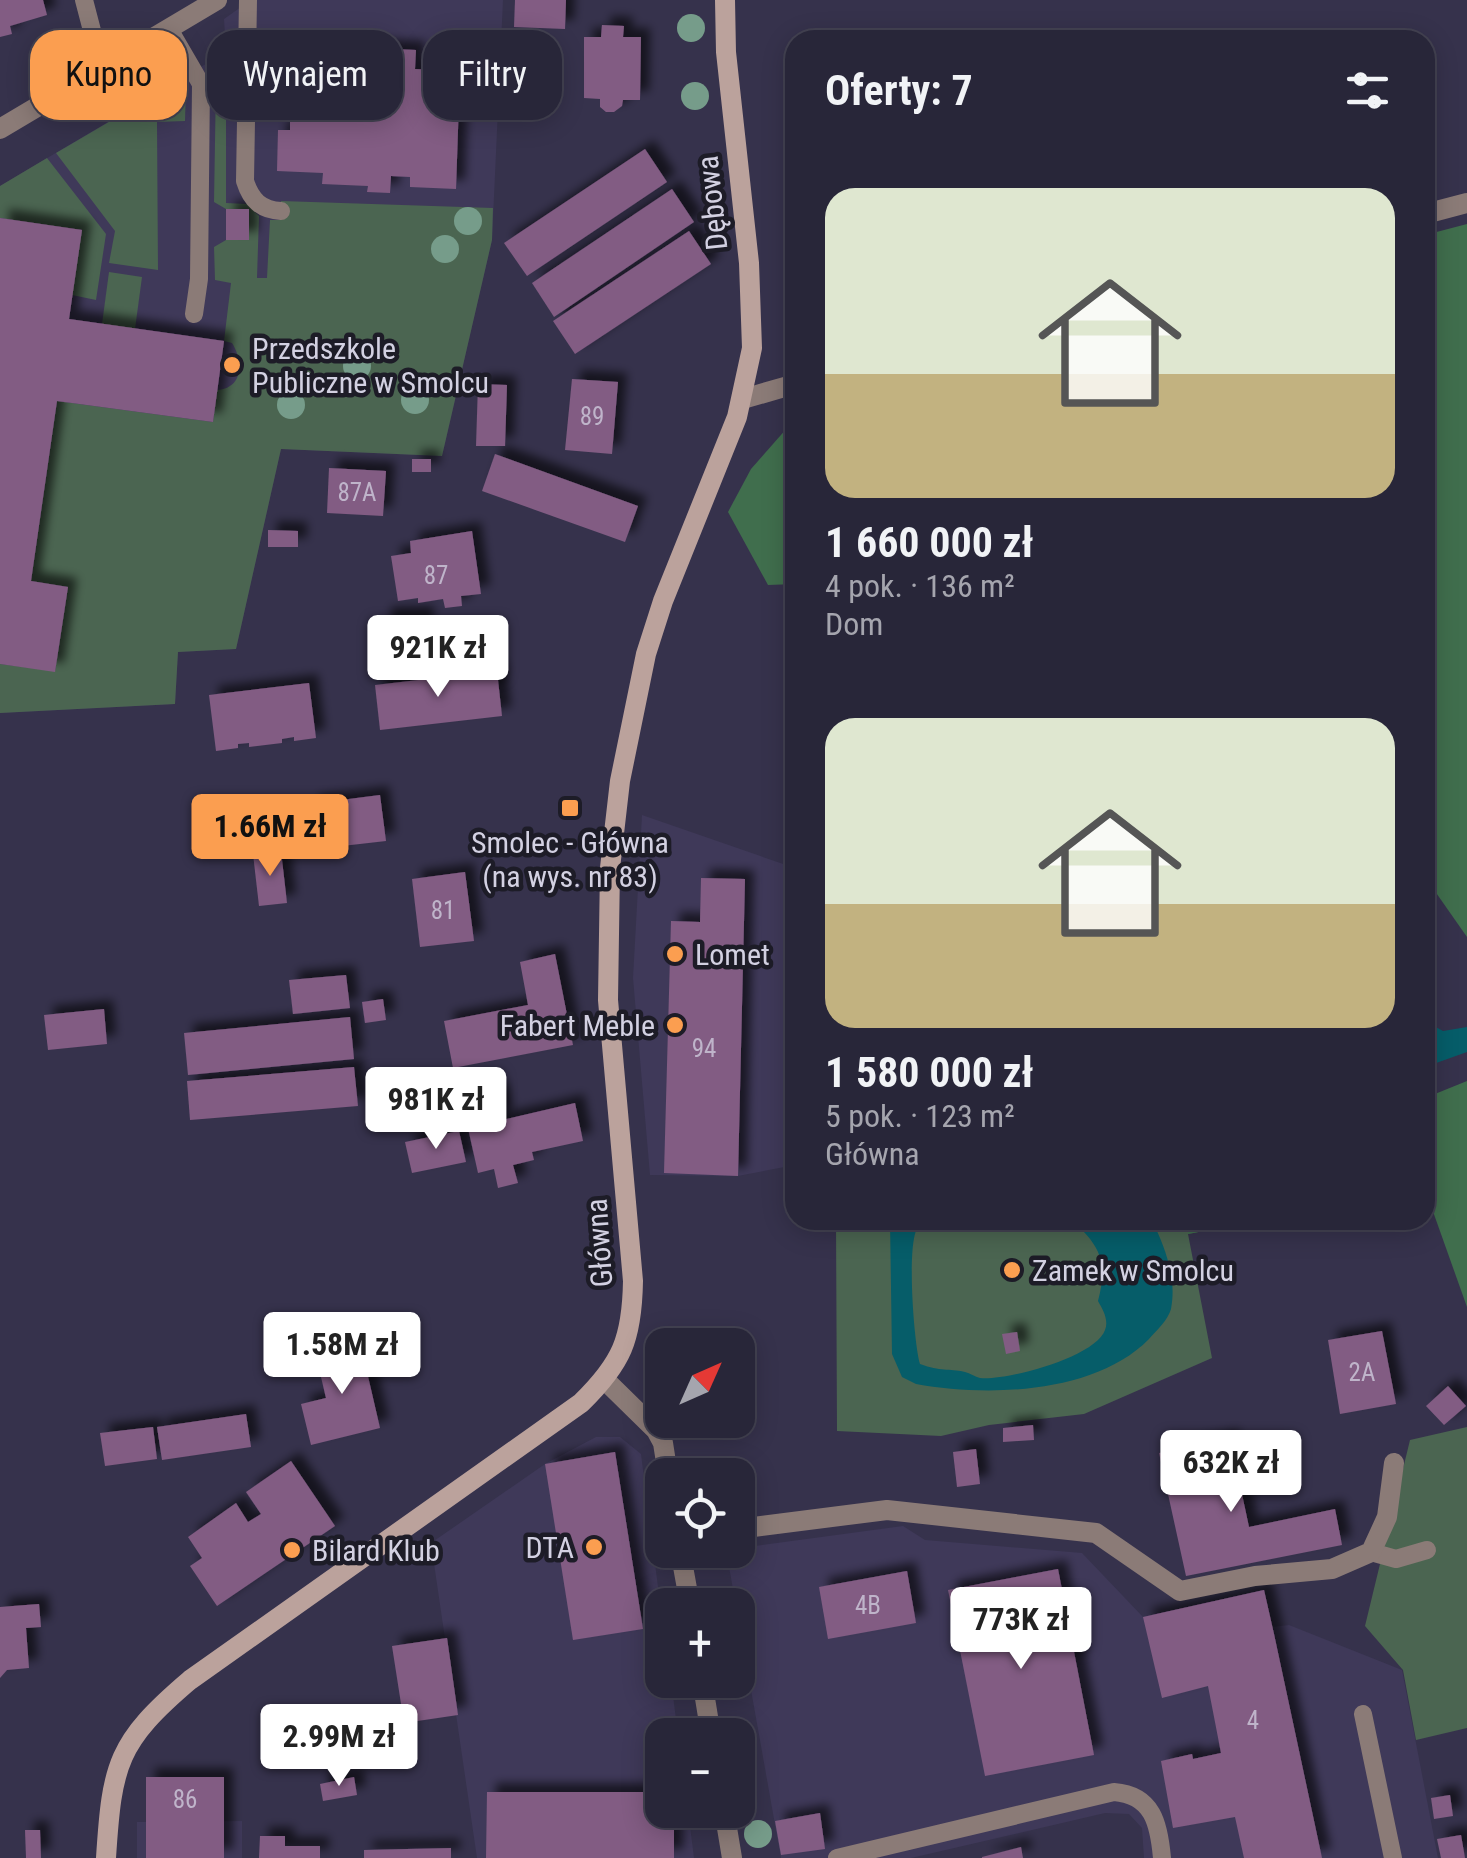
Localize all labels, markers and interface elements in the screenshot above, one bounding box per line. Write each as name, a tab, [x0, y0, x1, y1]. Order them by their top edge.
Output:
chip: Kupno	[30, 30, 187, 120]
chip: Wynajem	[207, 30, 403, 120]
chip: Filtry	[423, 30, 562, 120]
icon: filters	[1340, 63, 1395, 118]
text: Oferty: 7	[825, 66, 973, 115]
street label: Dębowa	[690, 154, 734, 252]
icon: home	[1020, 253, 1200, 433]
place label: Przedszkole Publiczne w Smolcu	[252, 331, 489, 400]
marker: Przedszkole Publiczne w Smolcu	[221, 354, 243, 376]
house number: 89	[580, 402, 604, 431]
house number: 87A	[337, 478, 377, 507]
text: 1 660 000 zł	[825, 518, 1034, 567]
house number: 87	[424, 561, 448, 590]
text: 4 pok. · 136 m²	[825, 567, 1015, 605]
text: Dom	[825, 605, 883, 643]
pin: 921K zł	[346, 615, 530, 700]
text: 921K zł	[389, 628, 487, 666]
icon: home	[1020, 783, 1200, 963]
pin: 1.66M zł	[167, 794, 373, 879]
marker: Smolec - Główna (na wys. nr 83)	[559, 797, 581, 819]
text: 1.66M zł	[213, 807, 327, 845]
place label: Smolec - Główna (na wys. nr 83)	[471, 825, 669, 894]
house number: 81	[431, 896, 455, 925]
place label: Lomet	[695, 937, 770, 972]
marker: Lomet	[664, 943, 686, 965]
place label: Fabert Meble	[500, 1008, 655, 1043]
marker: Fabert Meble	[664, 1014, 686, 1036]
house number: 94	[692, 1034, 716, 1063]
text: 1 580 000 zł	[825, 1048, 1034, 1097]
pin: 981K zł	[344, 1067, 528, 1152]
text: 981K zł	[387, 1080, 485, 1118]
text: 5 pok. · 123 m²	[825, 1097, 1015, 1135]
text: Główna	[825, 1135, 920, 1173]
street label: Główna	[578, 1198, 620, 1288]
place label: Zamek w Smolcu	[1032, 1253, 1234, 1288]
marker: Zamek w Smolcu	[1001, 1259, 1023, 1281]
pin: 1.58M zł	[239, 1312, 445, 1397]
text: 1.58M zł	[285, 1325, 399, 1363]
north arrow	[645, 1328, 755, 1438]
map controls	[645, 1328, 755, 1828]
house number: 2A	[1349, 1358, 1375, 1387]
pin: 632K zł	[1139, 1430, 1323, 1515]
text: 632K zł	[1182, 1443, 1280, 1481]
button: locate	[645, 1458, 755, 1568]
place label: DTA	[526, 1530, 574, 1565]
place label: Bilard Klub	[312, 1533, 440, 1568]
marker: DTA	[583, 1536, 605, 1558]
marker: Bilard Klub	[281, 1539, 303, 1561]
pin: 773K zł	[929, 1587, 1113, 1672]
button: +	[645, 1588, 755, 1698]
house number: 4B	[855, 1591, 881, 1620]
text: 773K zł	[972, 1600, 1070, 1638]
pin: 2.99M zł	[236, 1704, 442, 1789]
house number: 4	[1247, 1706, 1259, 1735]
text: 2.99M zł	[282, 1717, 396, 1755]
button: −	[645, 1718, 755, 1828]
house number: 86	[173, 1785, 197, 1814]

